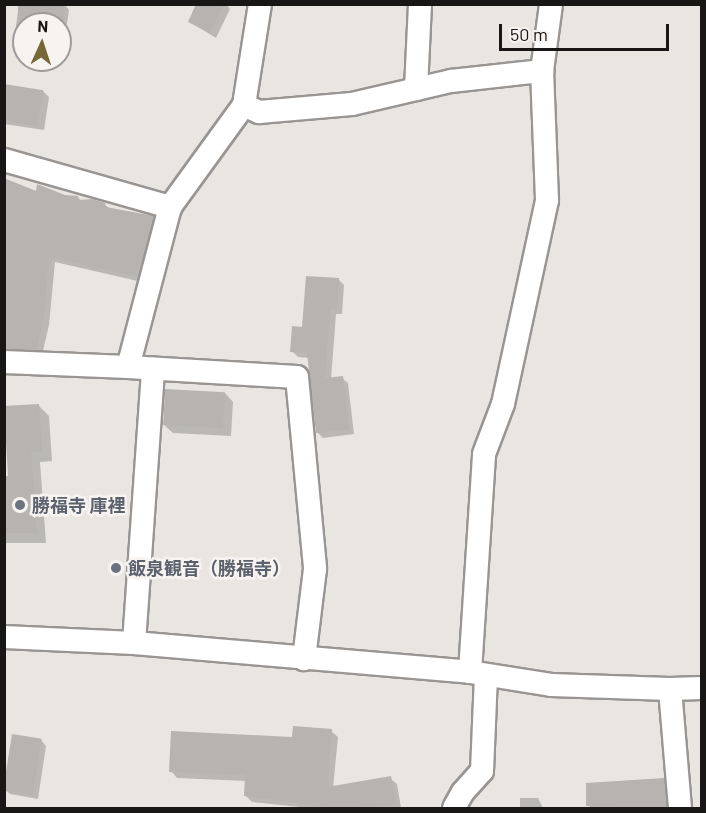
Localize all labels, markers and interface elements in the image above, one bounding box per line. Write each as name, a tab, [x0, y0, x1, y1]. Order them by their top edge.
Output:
north arrow	[12, 12, 72, 72]
scale bar	[502, 12, 672, 50]
text: N	[37, 16, 49, 35]
text: 50 m	[510, 23, 548, 45]
place label: 勝福寺 庫裡	[32, 494, 126, 516]
marker: 勝福寺 庫裡	[13, 498, 27, 512]
place label: 飯泉観音（勝福寺）	[128, 557, 290, 579]
marker: 飯泉観音（勝福寺）	[109, 561, 123, 575]

